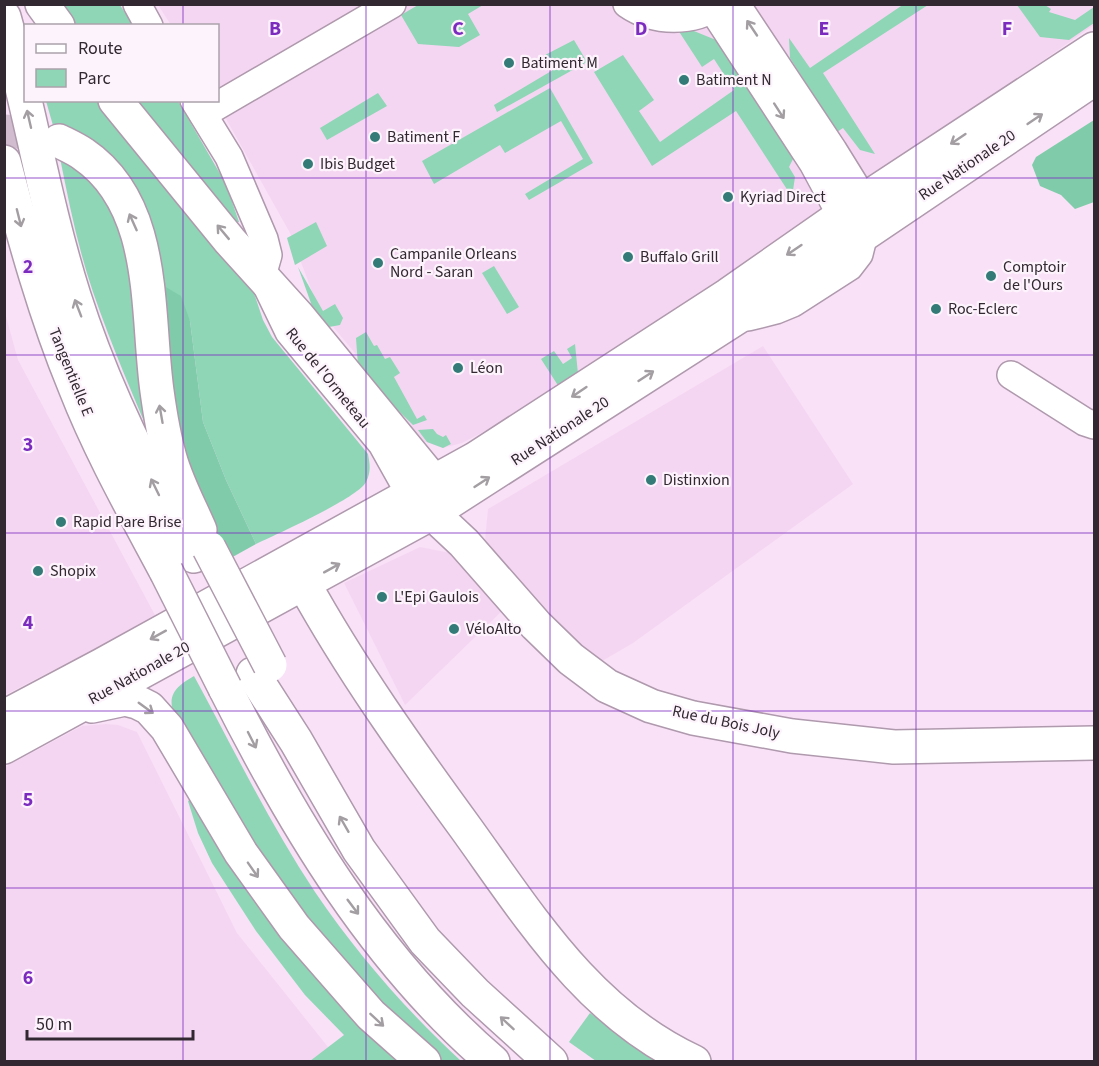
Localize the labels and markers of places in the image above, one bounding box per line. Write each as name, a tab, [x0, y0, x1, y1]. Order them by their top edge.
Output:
place label: Batiment M	[521, 52, 598, 74]
marker: Batiment M	[502, 56, 516, 70]
place label: Batiment N	[696, 69, 772, 91]
marker: Batiment N	[677, 73, 691, 87]
place label: Batiment F	[387, 126, 460, 148]
marker: Batiment F	[368, 130, 382, 144]
place label: Ibis Budget	[320, 153, 396, 175]
marker: Ibis Budget	[301, 157, 315, 171]
place label: Kyriad Direct	[740, 186, 826, 208]
marker: Kyriad Direct	[721, 190, 735, 204]
place label: Campanile Orleans Nord - Saran	[390, 243, 517, 283]
place label: Buffalo Grill	[640, 246, 719, 268]
marker: Buffalo Grill	[621, 250, 635, 264]
marker: Campanile Orleans Nord - Saran	[371, 256, 385, 270]
place label: Comptoir de l'Ours	[1003, 256, 1066, 296]
marker: Comptoir de l'Ours	[984, 269, 998, 283]
place label: Roc-Eclerc	[948, 298, 1018, 320]
marker: Roc-Eclerc	[929, 302, 943, 316]
place label: Léon	[470, 357, 503, 379]
marker: Léon	[451, 361, 465, 375]
place label: Distinxion	[663, 469, 730, 491]
marker: Distinxion	[644, 473, 658, 487]
place label: Rapid Pare Brise	[73, 511, 182, 533]
marker: Rapid Pare Brise	[54, 515, 68, 529]
place label: Shopix	[50, 560, 96, 582]
marker: Shopix	[31, 564, 45, 578]
place label: L'Epi Gaulois	[394, 586, 479, 608]
marker: L'Epi Gaulois	[375, 590, 389, 604]
place label: VéloAlto	[466, 618, 521, 640]
marker: VéloAlto	[447, 622, 461, 636]

